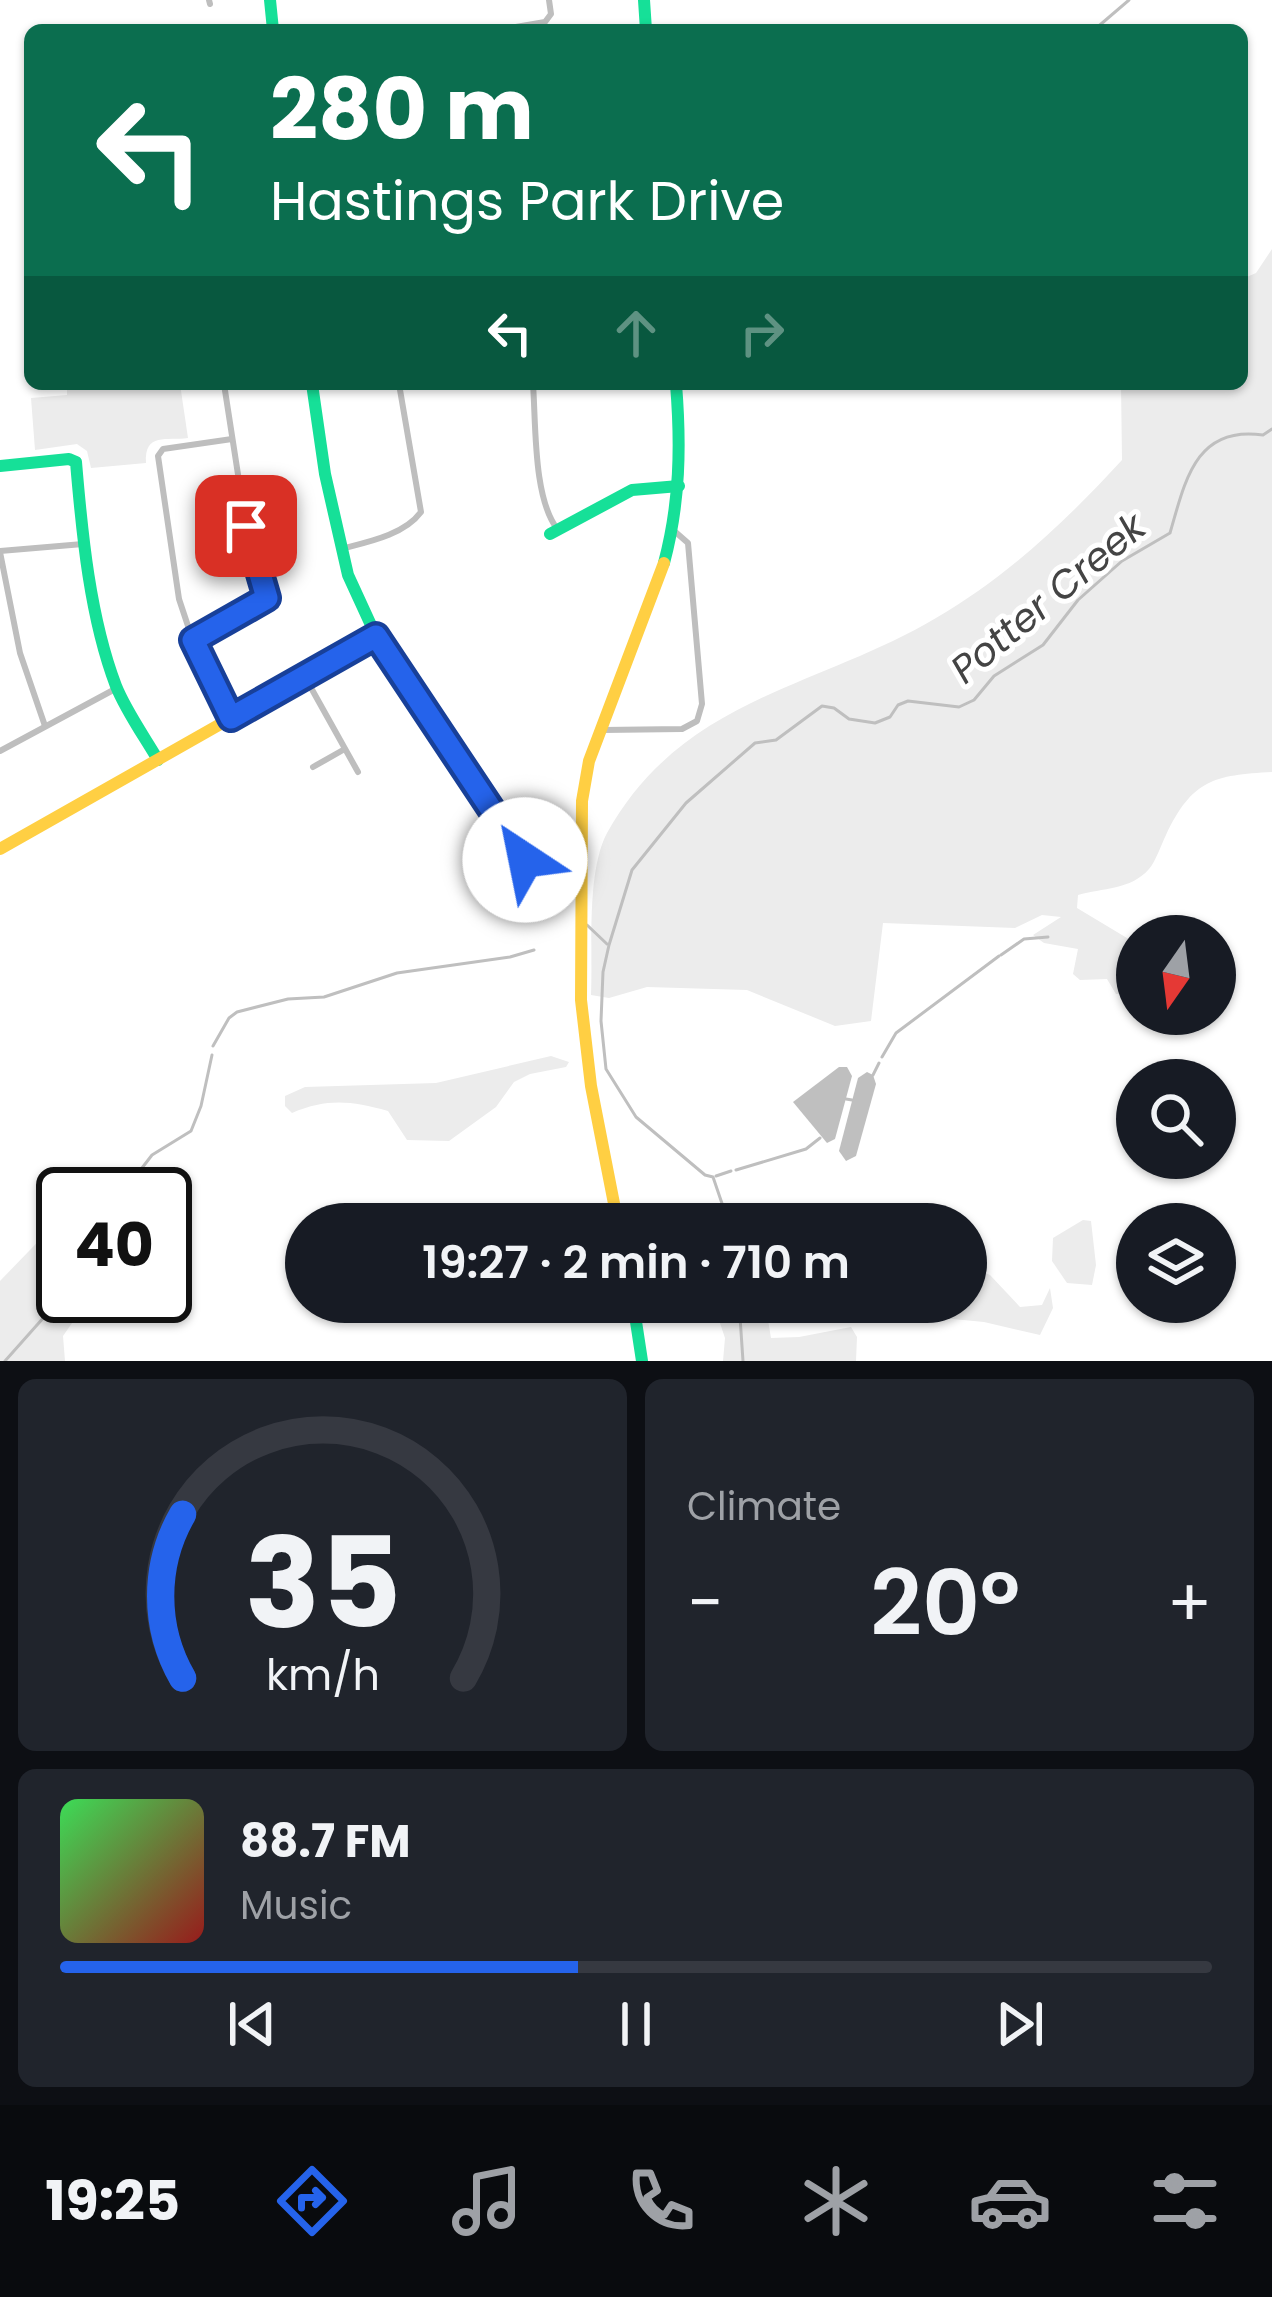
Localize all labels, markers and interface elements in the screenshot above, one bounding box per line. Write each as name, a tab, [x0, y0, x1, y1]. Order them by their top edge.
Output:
text: 280 m	[270, 51, 534, 168]
icon: left	[72, 72, 228, 228]
text: Hastings Park Drive	[270, 163, 784, 239]
icon: left	[477, 300, 543, 366]
icon: ahead	[603, 300, 669, 366]
icon: right	[729, 300, 795, 366]
pin	[195, 475, 297, 577]
icon: arrive	[213, 493, 279, 559]
water label: Potter Creek	[939, 499, 1159, 696]
position arrow	[462, 797, 588, 923]
north arrow	[1116, 915, 1236, 1035]
map controls	[1116, 915, 1236, 1323]
button: search	[1116, 1059, 1236, 1179]
speed limit sign: 40	[36, 1167, 192, 1323]
button: layers	[1116, 1203, 1236, 1323]
text: 19:27 · 2 min · 710 m	[422, 1231, 850, 1294]
text: Climate	[687, 1479, 841, 1534]
text: 35	[244, 1496, 401, 1671]
text: 20°	[870, 1540, 1020, 1667]
text: −	[687, 1557, 723, 1649]
text: +	[1167, 1557, 1212, 1649]
text: km/h	[265, 1645, 380, 1705]
text: 88.7 FM	[240, 1810, 411, 1873]
text: Music	[240, 1878, 352, 1933]
icon: previous	[219, 1991, 285, 2057]
icon: pause	[603, 1991, 669, 2057]
icon: next	[987, 1991, 1053, 2057]
icon: directions	[270, 2159, 354, 2243]
icon: music	[445, 2159, 529, 2243]
icon: phone	[619, 2159, 703, 2243]
icon: climate	[794, 2159, 878, 2243]
icon: car	[968, 2159, 1052, 2243]
icon: filters	[1143, 2159, 1227, 2243]
text: 19:25	[45, 2163, 180, 2239]

